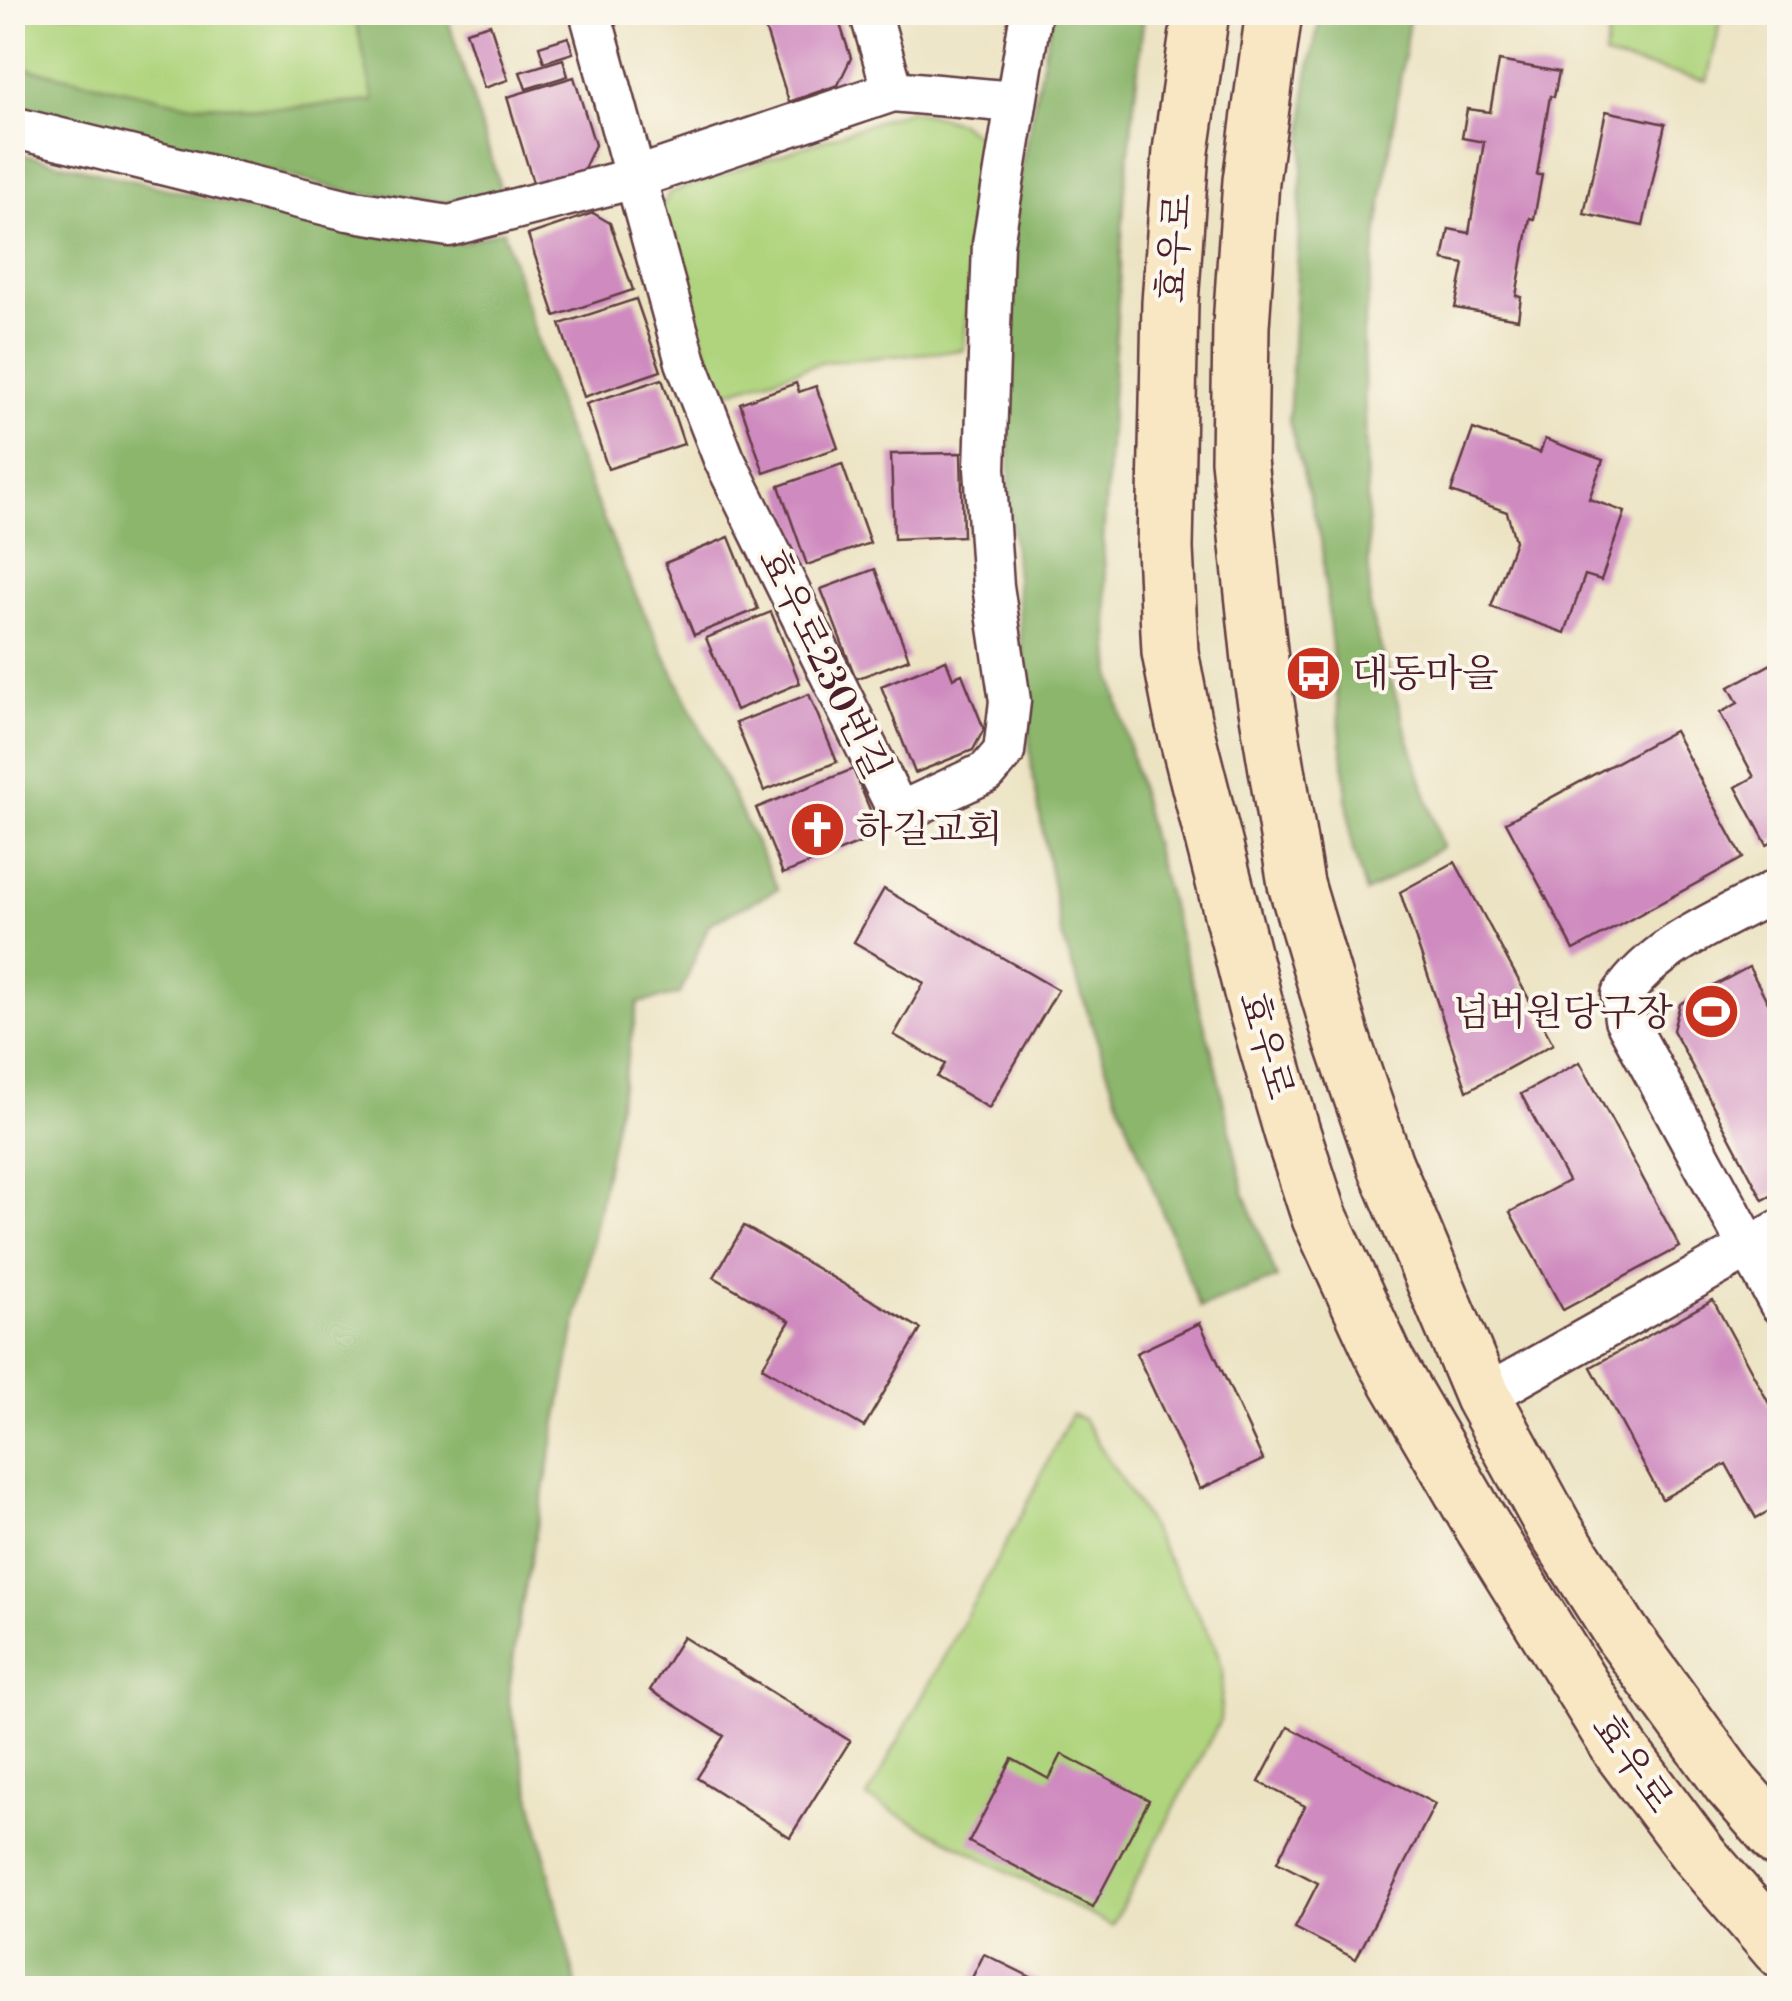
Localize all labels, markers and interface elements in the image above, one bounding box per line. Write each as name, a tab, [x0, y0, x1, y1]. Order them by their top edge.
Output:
street label: 효우로	[1148, 192, 1203, 305]
street label: 효우로230번길	[747, 540, 900, 787]
bus stop icon: 대동마을	[1283, 643, 1343, 703]
place label: 대동마을	[1352, 651, 1499, 698]
church icon: 하길교회	[787, 799, 847, 859]
place label: 하길교회	[856, 807, 1003, 854]
sports icon: 넘버원당구장	[1682, 982, 1742, 1042]
street label: 효우로	[1228, 986, 1303, 1105]
place label: 넘버원당구장	[1453, 990, 1673, 1037]
street label: 효우로	[1581, 1705, 1683, 1822]

